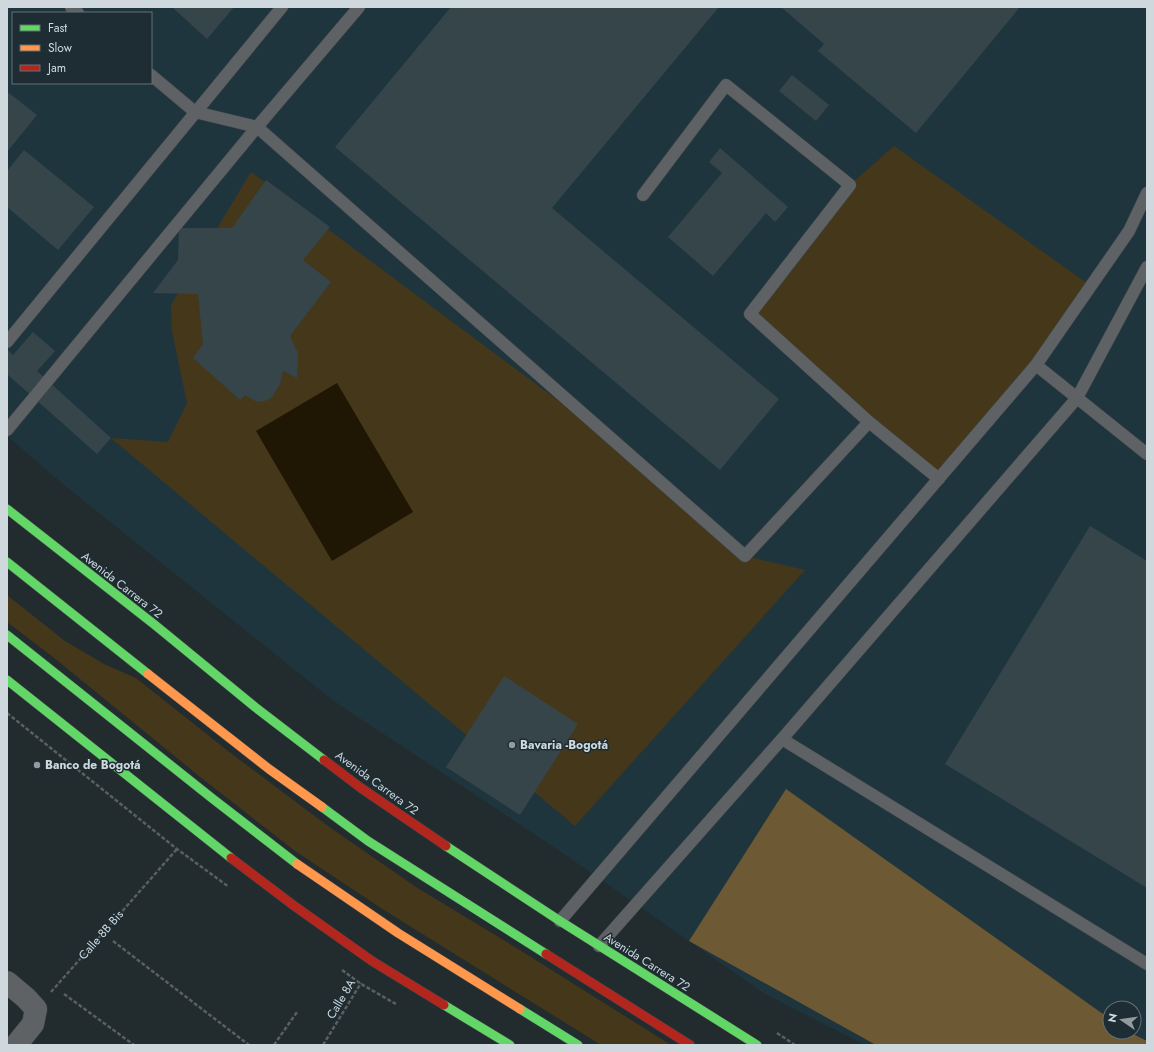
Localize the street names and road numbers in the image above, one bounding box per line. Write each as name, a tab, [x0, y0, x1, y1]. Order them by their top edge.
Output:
street label: Avenida Carrera 72	[77, 547, 167, 623]
street label: Avenida Carrera 72	[332, 747, 423, 819]
street label: Calle 8B Bis	[74, 906, 128, 964]
street label: Avenida Carrera 72	[600, 928, 694, 996]
street label: Calle 8A	[322, 976, 360, 1022]

